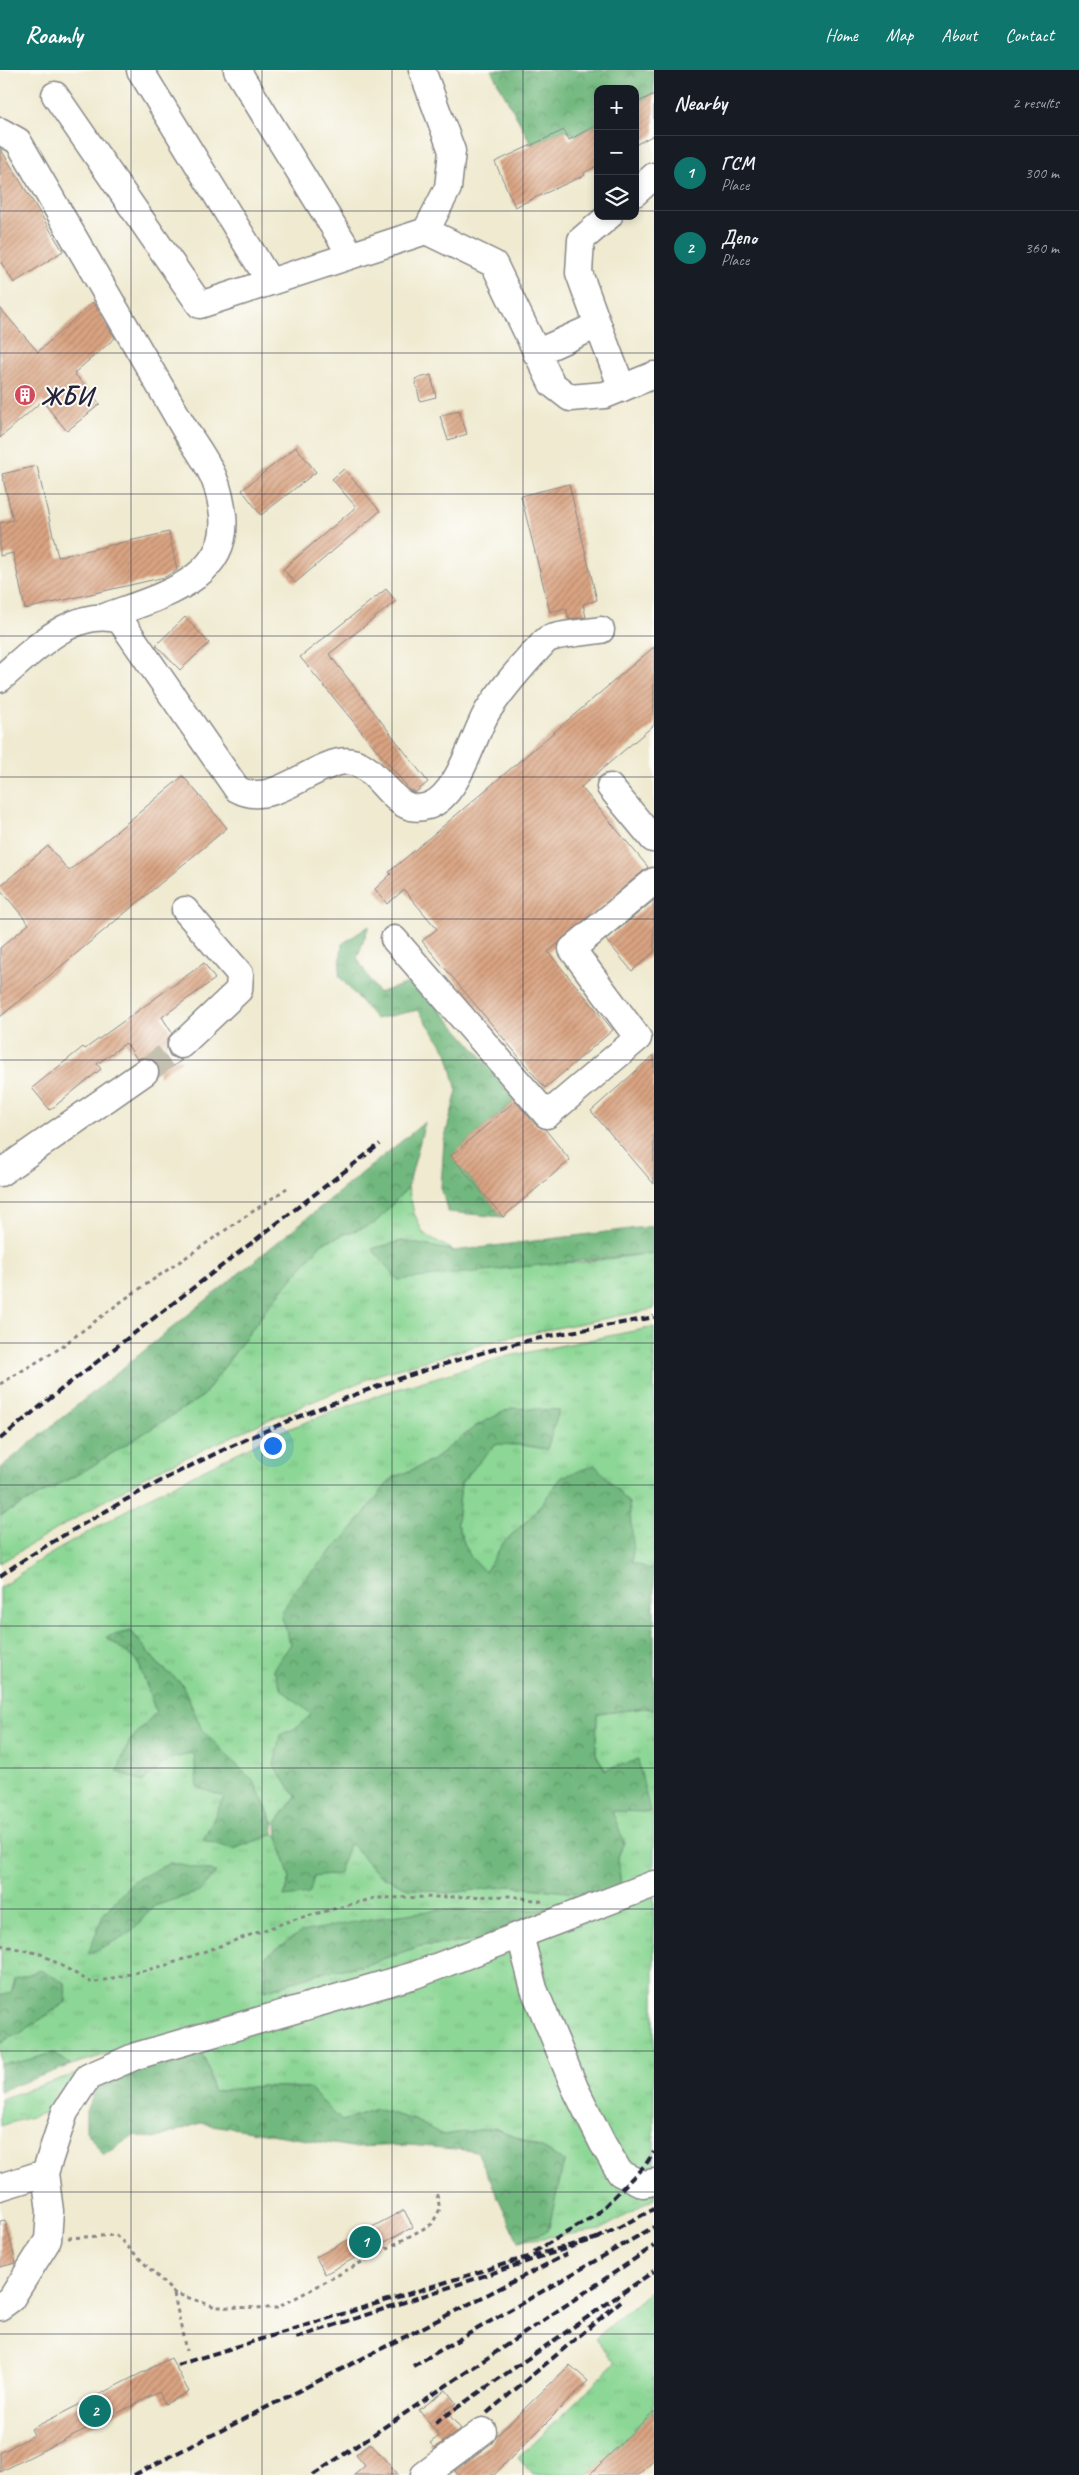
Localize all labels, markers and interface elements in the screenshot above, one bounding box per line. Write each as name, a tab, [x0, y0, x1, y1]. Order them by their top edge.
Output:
text: Roamly	[25, 20, 82, 50]
text: Home	[825, 24, 858, 46]
text: Map	[886, 24, 913, 46]
text: About	[941, 24, 977, 46]
text: Contact	[1005, 24, 1054, 46]
map controls	[594, 85, 639, 220]
button: +	[594, 85, 639, 130]
text: Nearby	[674, 90, 727, 116]
text: 2 results	[1012, 93, 1059, 113]
button: −	[594, 130, 639, 175]
text: ГСМ	[721, 151, 755, 175]
text: 1	[686, 163, 694, 183]
text: 300 m	[1025, 163, 1059, 183]
button: layers	[594, 175, 639, 220]
text: Place	[721, 175, 749, 195]
text: Депо	[721, 226, 757, 250]
text: 2	[686, 238, 694, 258]
text: 360 m	[1025, 238, 1059, 258]
text: Place	[721, 250, 749, 270]
place label: ЖБИ	[41, 380, 96, 412]
building icon: ЖБИ	[13, 383, 37, 407]
your location	[260, 1433, 286, 1459]
pin: 1	[349, 2223, 381, 2261]
pin: 2	[79, 2392, 111, 2430]

